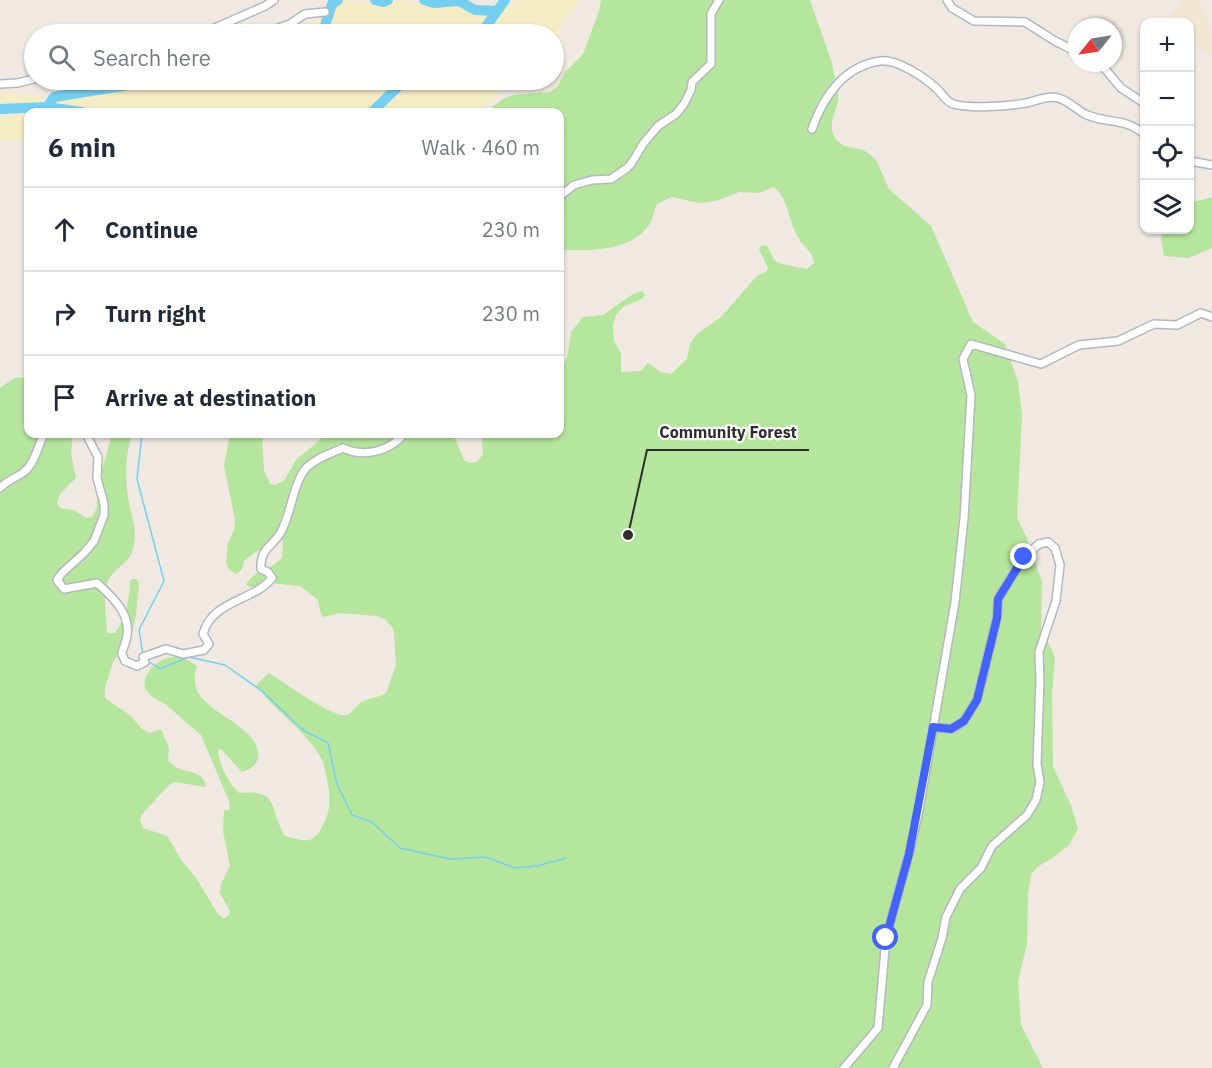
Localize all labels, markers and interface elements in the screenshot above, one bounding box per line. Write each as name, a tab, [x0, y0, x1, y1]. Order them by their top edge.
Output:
north arrow	[1068, 18, 1122, 72]
map controls	[1140, 18, 1194, 234]
button: +	[1140, 18, 1194, 72]
search box	[24, 24, 564, 90]
icon: search	[45, 41, 78, 74]
text: Search here	[93, 43, 211, 72]
button: −	[1140, 72, 1194, 126]
button: locate	[1140, 126, 1194, 180]
text: 6 min	[48, 130, 116, 164]
text: Walk · 460 m	[422, 134, 540, 161]
button: layers	[1140, 180, 1194, 234]
icon: ahead	[48, 213, 81, 246]
text: Continue	[105, 215, 198, 244]
text: 230 m	[482, 216, 540, 243]
icon: right	[48, 297, 81, 330]
text: Turn right	[105, 299, 206, 328]
text: 230 m	[482, 300, 540, 327]
icon: arrive	[48, 381, 81, 414]
text: Arrive at destination	[105, 383, 316, 412]
callout: Community Forest	[647, 416, 809, 450]
text: Community Forest	[659, 422, 797, 442]
route end	[1010, 543, 1036, 569]
route start	[872, 924, 898, 950]

